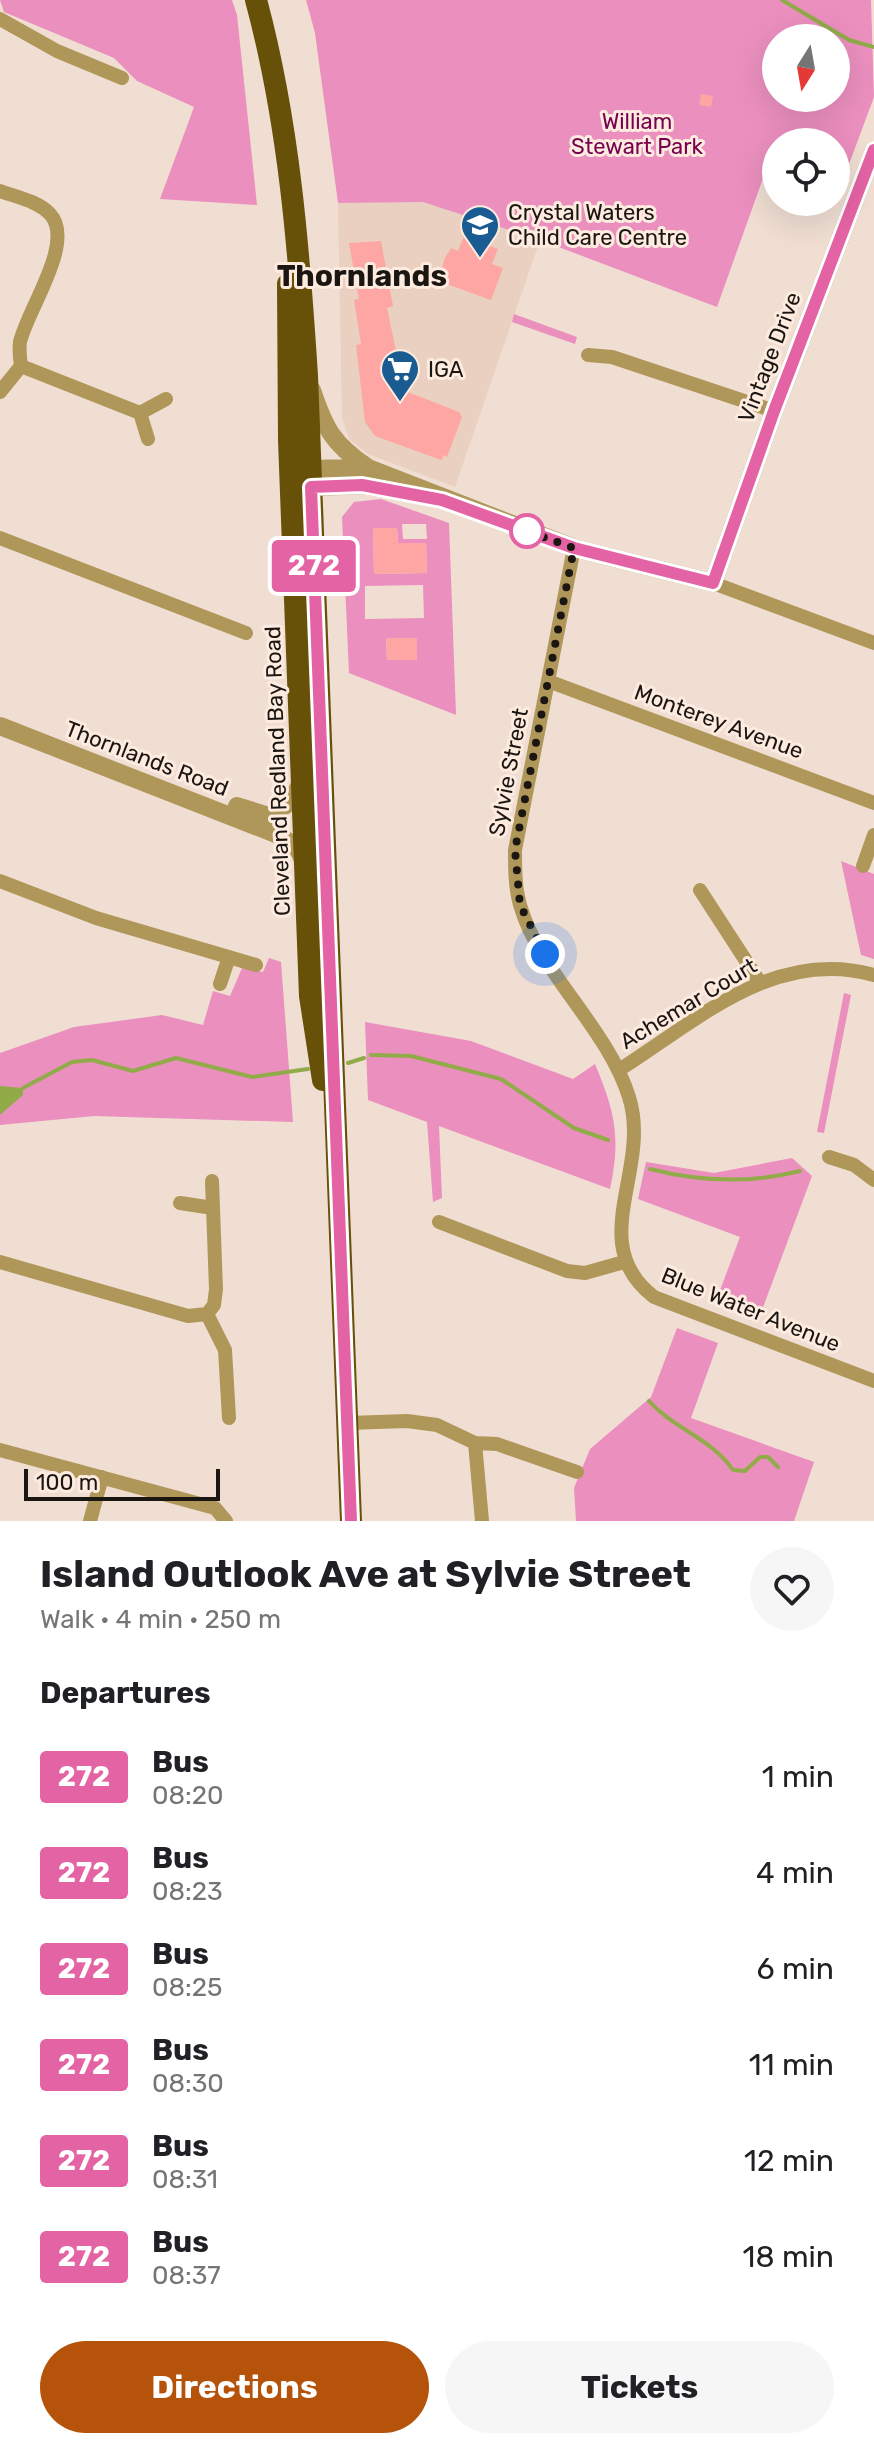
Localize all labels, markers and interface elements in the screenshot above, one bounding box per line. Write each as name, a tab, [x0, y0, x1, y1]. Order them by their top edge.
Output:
north arrow	[762, 24, 850, 112]
map controls	[762, 24, 850, 216]
park label: William Stewart Park	[571, 108, 704, 160]
button: locate	[762, 128, 850, 216]
place label: Crystal Waters Child Care Centre	[508, 199, 687, 251]
school or university icon: Crystal Waters Child Care Centre	[459, 204, 501, 259]
district label: Thornlands	[277, 258, 447, 294]
street label: Vintage Drive	[732, 288, 807, 426]
supermarket icon: IGA	[379, 348, 421, 403]
place label: IGA	[428, 356, 464, 383]
unlabelled marker	[510, 514, 544, 548]
line badge: 272	[268, 540, 360, 592]
text: 272	[288, 549, 340, 582]
street label: Cleveland Redland Bay Road	[259, 626, 296, 916]
street label: Monterey Avenue	[631, 678, 807, 765]
street label: Sylvie Street	[483, 705, 534, 838]
street label: Thornlands Road	[61, 715, 232, 802]
your location	[525, 934, 565, 974]
street label: Achemar Court	[615, 952, 762, 1055]
street label: Blue Water Avenue	[657, 1261, 844, 1358]
scale bar	[24, 1465, 220, 1501]
text: 100 m	[36, 1469, 98, 1496]
button: heart	[750, 1547, 834, 1631]
text: Island Outlook Ave at Sylvie Street	[40, 1551, 691, 1597]
text: Walk · 4 min · 250 m	[40, 1604, 281, 1635]
text: Departures	[40, 1675, 211, 1711]
text: Bus	[152, 1744, 209, 1780]
text: 1 min	[762, 1759, 834, 1795]
text: 272	[58, 1760, 110, 1793]
text: 08:20	[152, 1780, 223, 1811]
text: Bus	[152, 1840, 209, 1876]
text: 4 min	[756, 1855, 834, 1891]
text: 272	[58, 1856, 110, 1889]
text: 08:23	[152, 1876, 223, 1907]
text: Bus	[152, 1936, 209, 1972]
text: 6 min	[756, 1951, 834, 1987]
text: 272	[58, 1952, 110, 1985]
text: 08:25	[152, 1972, 222, 2003]
text: Bus	[152, 2032, 209, 2068]
text: 11 min	[749, 2047, 834, 2083]
text: 272	[58, 2048, 110, 2081]
text: 08:30	[152, 2068, 224, 2099]
text: Bus	[152, 2128, 209, 2164]
text: 12 min	[744, 2143, 834, 2179]
text: 272	[58, 2144, 110, 2177]
text: 08:31	[152, 2164, 218, 2195]
text: Bus	[152, 2224, 209, 2260]
text: 18 min	[743, 2239, 834, 2275]
text: 272	[58, 2240, 110, 2273]
text: 08:37	[152, 2260, 221, 2291]
button: Directions	[40, 2341, 429, 2433]
button: Tickets	[445, 2341, 834, 2433]

